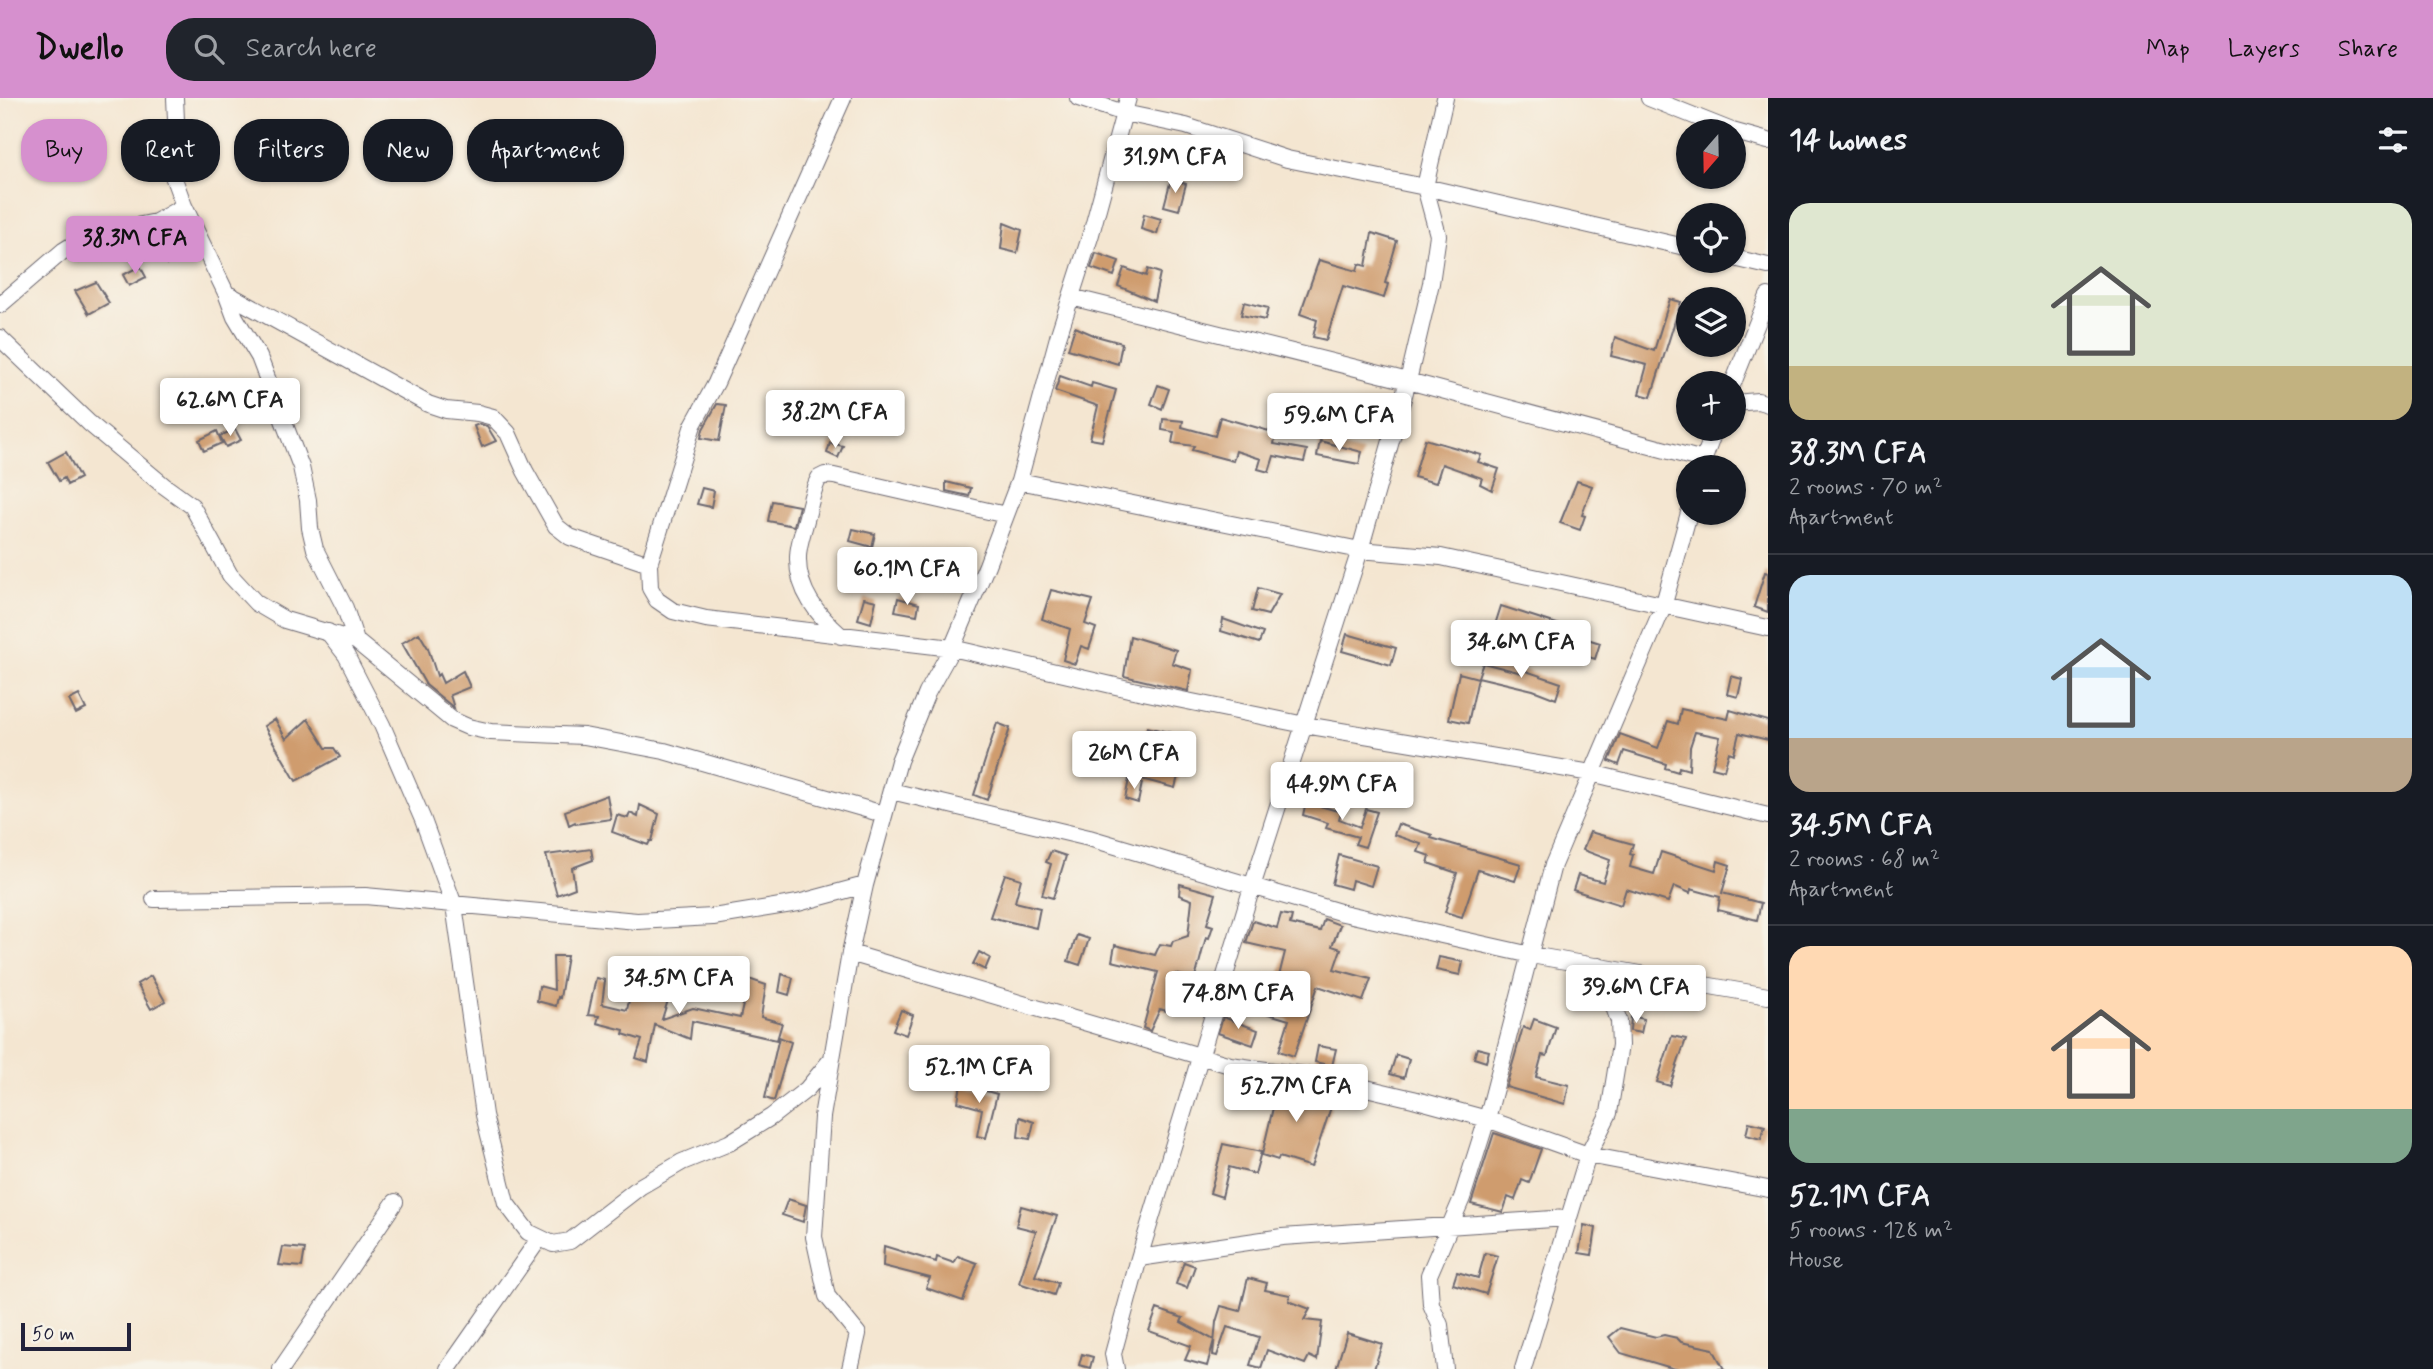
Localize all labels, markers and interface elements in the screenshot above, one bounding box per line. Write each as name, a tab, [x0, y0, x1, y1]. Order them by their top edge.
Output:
search box	[166, 18, 656, 81]
text: Dwello	[35, 27, 124, 71]
icon: search	[190, 30, 228, 68]
text: Search here	[246, 32, 377, 66]
text: Map	[2146, 34, 2190, 65]
text: Layers	[2228, 34, 2300, 65]
text: Share	[2338, 34, 2398, 65]
chip: Buy	[21, 119, 107, 182]
chip: Rent	[121, 119, 220, 182]
chip: Filters	[234, 119, 349, 182]
chip: New	[363, 119, 453, 182]
chip: Apartment	[467, 119, 624, 182]
north arrow	[1676, 119, 1746, 189]
map controls	[1676, 119, 1746, 525]
text: 14 homes	[1789, 121, 1907, 160]
icon: filters	[2374, 121, 2412, 159]
pin: 31.9M CFA	[1095, 136, 1255, 195]
text: 31.9M CFA	[1123, 143, 1227, 173]
button: locate	[1676, 203, 1746, 273]
pin: 38.3M CFA	[55, 216, 215, 276]
text: 38.3M CFA	[82, 224, 188, 254]
icon: home	[2038, 248, 2164, 374]
button: layers	[1676, 287, 1746, 357]
button: +	[1676, 371, 1746, 441]
pin: 62.6M CFA	[150, 378, 310, 438]
text: 62.6M CFA	[176, 386, 284, 416]
pin: 38.2M CFA	[755, 390, 915, 450]
pin: 59.6M CFA	[1259, 394, 1419, 453]
text: 38.2M CFA	[782, 398, 888, 428]
text: 59.6M CFA	[1283, 401, 1395, 431]
text: 38.3M CFA	[1789, 434, 1927, 473]
button: −	[1676, 455, 1746, 525]
text: 2 rooms · 70 m²	[1789, 473, 1943, 503]
text: Apartment	[1789, 503, 1894, 533]
pin: 60.1M CFA	[827, 547, 987, 607]
text: 60.1M CFA	[853, 555, 961, 585]
pin: 34.6M CFA	[1441, 620, 1601, 680]
icon: home	[2038, 620, 2164, 746]
text: 34.6M CFA	[1467, 628, 1575, 658]
pin: 26M CFA	[1069, 732, 1199, 791]
text: 26M CFA	[1088, 739, 1180, 769]
pin: 44.9M CFA	[1262, 762, 1422, 822]
text: 44.9M CFA	[1287, 770, 1397, 800]
text: 34.5M CFA	[1789, 806, 1933, 845]
text: 2 rooms · 68 m²	[1789, 845, 1940, 875]
text: Apartment	[1789, 875, 1894, 905]
pin: 34.5M CFA	[599, 956, 759, 1016]
text: 34.5M CFA	[624, 964, 734, 994]
pin: 39.6M CFA	[1556, 965, 1716, 1025]
pin: 74.8M CFA	[1158, 972, 1318, 1031]
text: 39.6M CFA	[1582, 973, 1690, 1003]
text: 74.8M CFA	[1181, 979, 1295, 1009]
icon: home	[2038, 991, 2164, 1117]
pin: 52.1M CFA	[899, 1046, 1059, 1105]
text: 52.1M CFA	[925, 1053, 1033, 1083]
pin: 52.7M CFA	[1216, 1065, 1376, 1124]
text: 52.7M CFA	[1240, 1072, 1352, 1102]
text: 52.1M CFA	[1789, 1177, 1931, 1216]
text: 5 rooms · 128 m²	[1789, 1216, 1953, 1246]
text: House	[1789, 1246, 1843, 1276]
scale bar	[21, 1320, 131, 1352]
text: 50 m	[32, 1322, 75, 1347]

